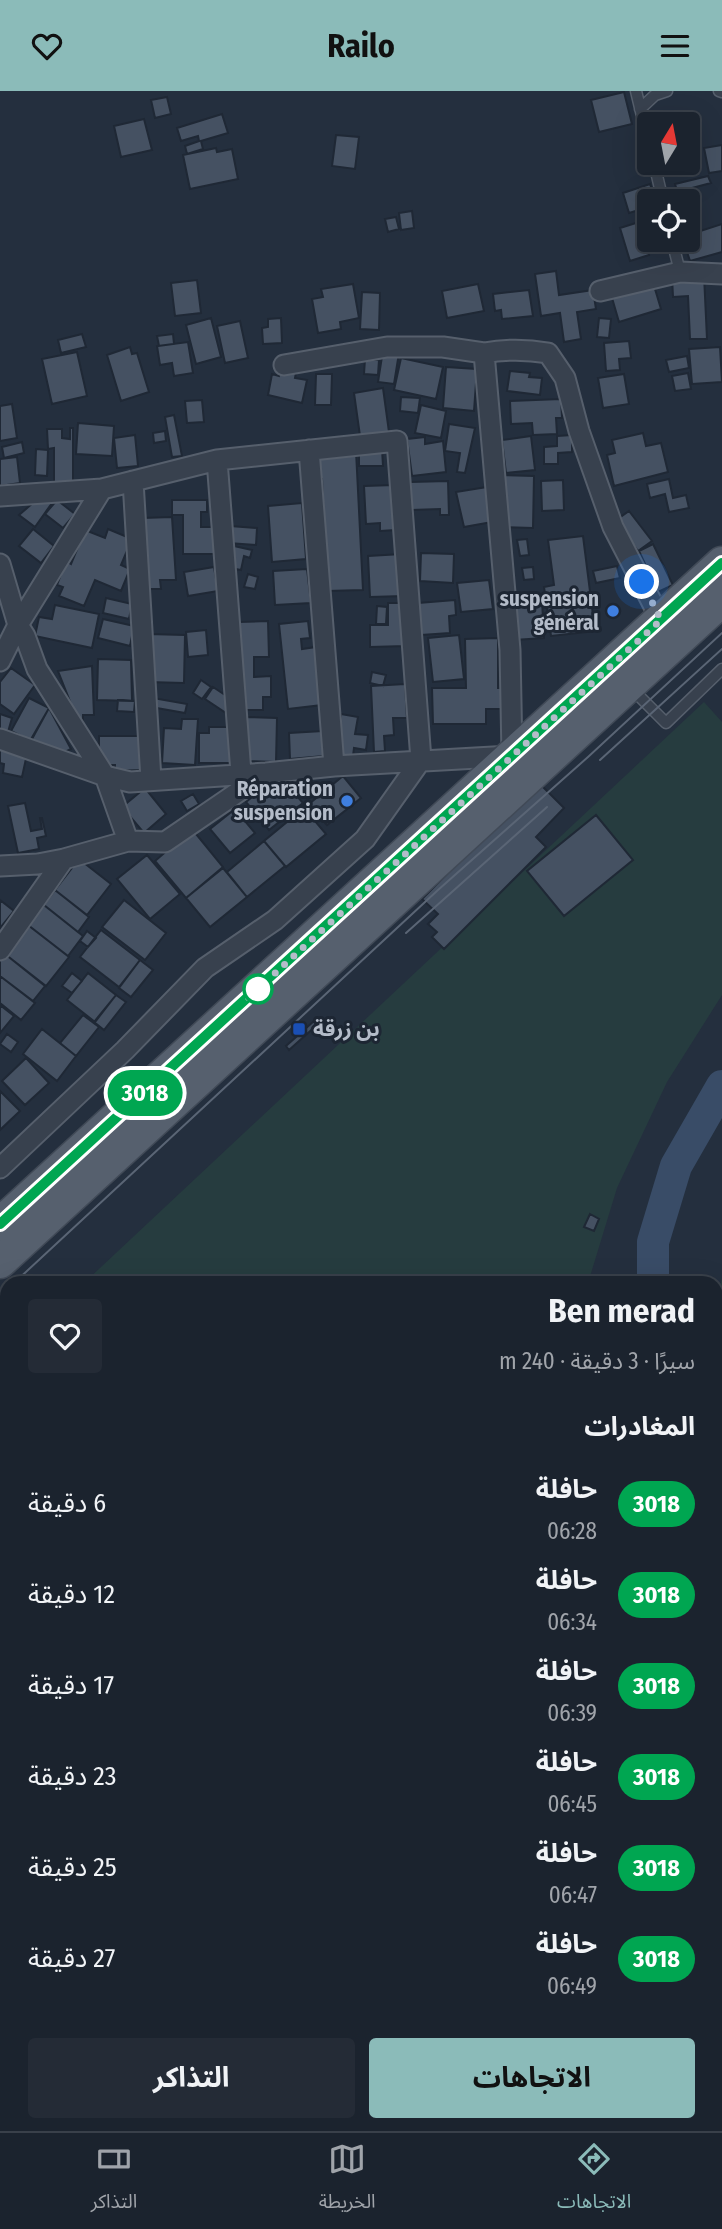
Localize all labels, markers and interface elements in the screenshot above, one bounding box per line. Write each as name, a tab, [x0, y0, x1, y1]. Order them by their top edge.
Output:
icon: heart	[28, 27, 66, 65]
text: Railo	[327, 27, 395, 65]
icon: menu	[656, 27, 694, 65]
north arrow	[637, 112, 700, 175]
map controls	[637, 112, 700, 252]
button: locate	[637, 189, 700, 252]
your location	[624, 564, 659, 599]
place label: suspension général	[500, 586, 599, 636]
marker: suspension général	[605, 603, 621, 619]
place label: Réparation suspension	[234, 776, 333, 826]
marker: Réparation suspension	[339, 793, 355, 809]
unlabelled marker	[243, 974, 273, 1004]
place label: بن زرقة	[313, 1016, 380, 1042]
marker: بن زرقة	[291, 1021, 307, 1037]
line badge: 3018	[96, 1070, 194, 1116]
text: 3018	[122, 1079, 168, 1107]
text: Ben merad	[548, 1291, 695, 1331]
button: heart	[28, 1299, 102, 1373]
text: سيرًا · 3 دقيقة · 240 m	[499, 1347, 695, 1375]
text: المغادرات	[584, 1411, 695, 1442]
text: حافلة	[536, 1474, 597, 1505]
text: 6 دقيقة	[28, 1488, 106, 1519]
text: 3018	[633, 1490, 680, 1518]
text: 06:28	[547, 1517, 597, 1545]
text: حافلة	[536, 1565, 597, 1596]
text: 12 دقيقة	[28, 1579, 115, 1610]
text: 3018	[633, 1581, 680, 1609]
text: 06:34	[547, 1608, 597, 1636]
text: حافلة	[536, 1656, 597, 1687]
text: 17 دقيقة	[28, 1670, 114, 1701]
text: 3018	[633, 1672, 680, 1700]
text: 06:39	[547, 1699, 597, 1727]
text: حافلة	[536, 1747, 597, 1778]
text: 23 دقيقة	[28, 1761, 116, 1792]
text: 3018	[633, 1763, 680, 1791]
text: 06:45	[547, 1790, 597, 1818]
text: حافلة	[536, 1838, 597, 1869]
text: 25 دقيقة	[28, 1852, 117, 1883]
text: 3018	[633, 1854, 680, 1882]
text: 06:47	[549, 1881, 597, 1909]
text: حافلة	[536, 1929, 597, 1960]
text: 27 دقيقة	[28, 1943, 115, 1974]
text: 3018	[633, 1945, 680, 1973]
text: 06:49	[547, 1972, 597, 2000]
button: التذاكر	[28, 2038, 355, 2118]
button: الاتجاهات	[369, 2038, 695, 2118]
tab: التذاكر	[91, 2140, 137, 2222]
tab: الخريطة	[319, 2140, 376, 2222]
tab: الاتجاهات	[557, 2140, 631, 2222]

